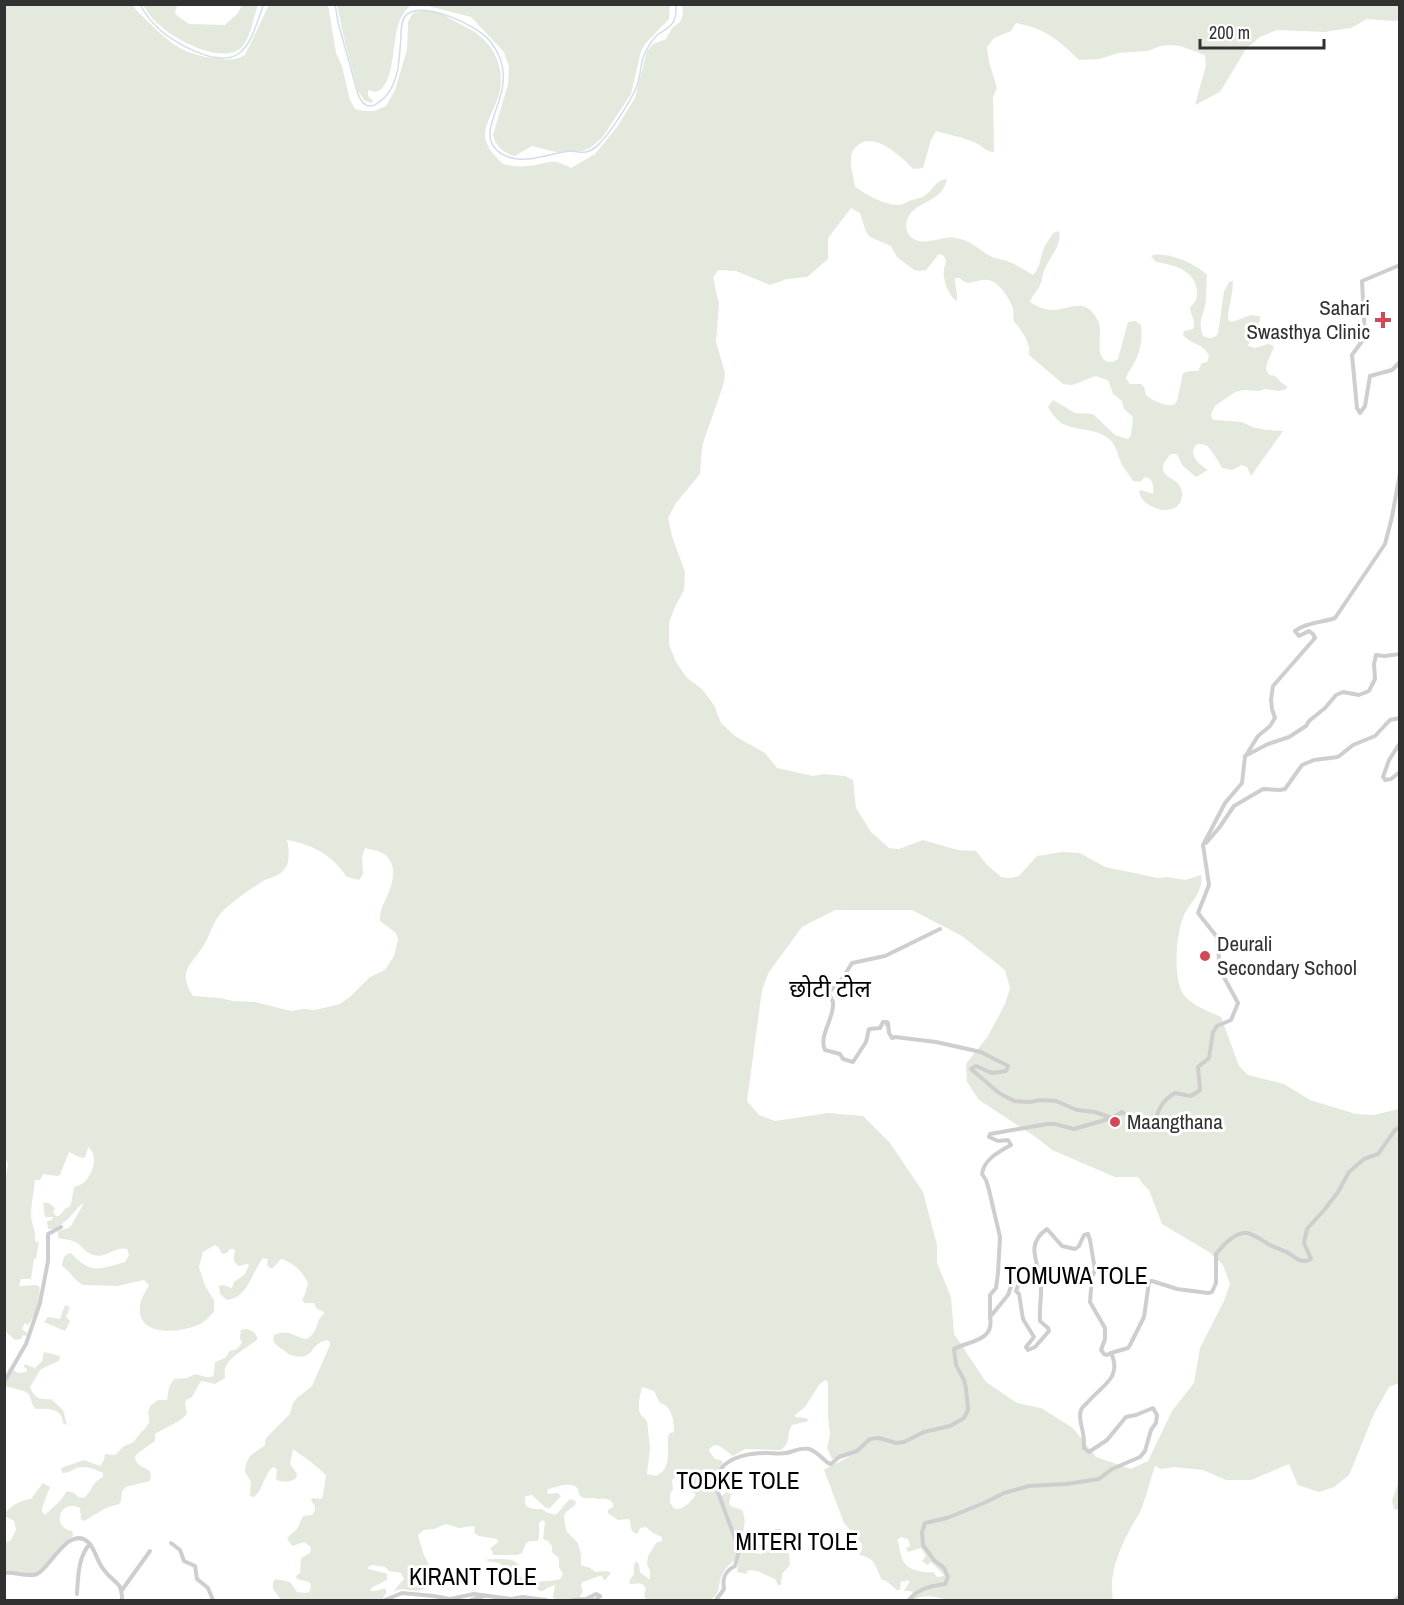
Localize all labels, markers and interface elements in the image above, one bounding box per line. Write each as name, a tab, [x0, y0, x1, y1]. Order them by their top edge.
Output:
scale bar	[1200, 12, 1324, 50]
text: 200 m	[1209, 20, 1250, 45]
place label: Sahari Swasthya Clinic	[1247, 293, 1370, 346]
marker: Sahari Swasthya Clinic	[1374, 311, 1392, 329]
place label: Deurali Secondary School	[1217, 929, 1357, 982]
marker: Deurali Secondary School	[1198, 949, 1212, 963]
district label: छोटी टोल	[789, 972, 871, 1004]
place label: Maangthana	[1127, 1107, 1223, 1136]
marker: Maangthana	[1108, 1115, 1122, 1129]
district label: TOMUWA TOLE	[1004, 1259, 1148, 1291]
district label: TODKE TOLE	[676, 1464, 800, 1496]
district label: MITERI TOLE	[736, 1525, 858, 1557]
district label: KIRANT TOLE	[409, 1560, 537, 1592]

